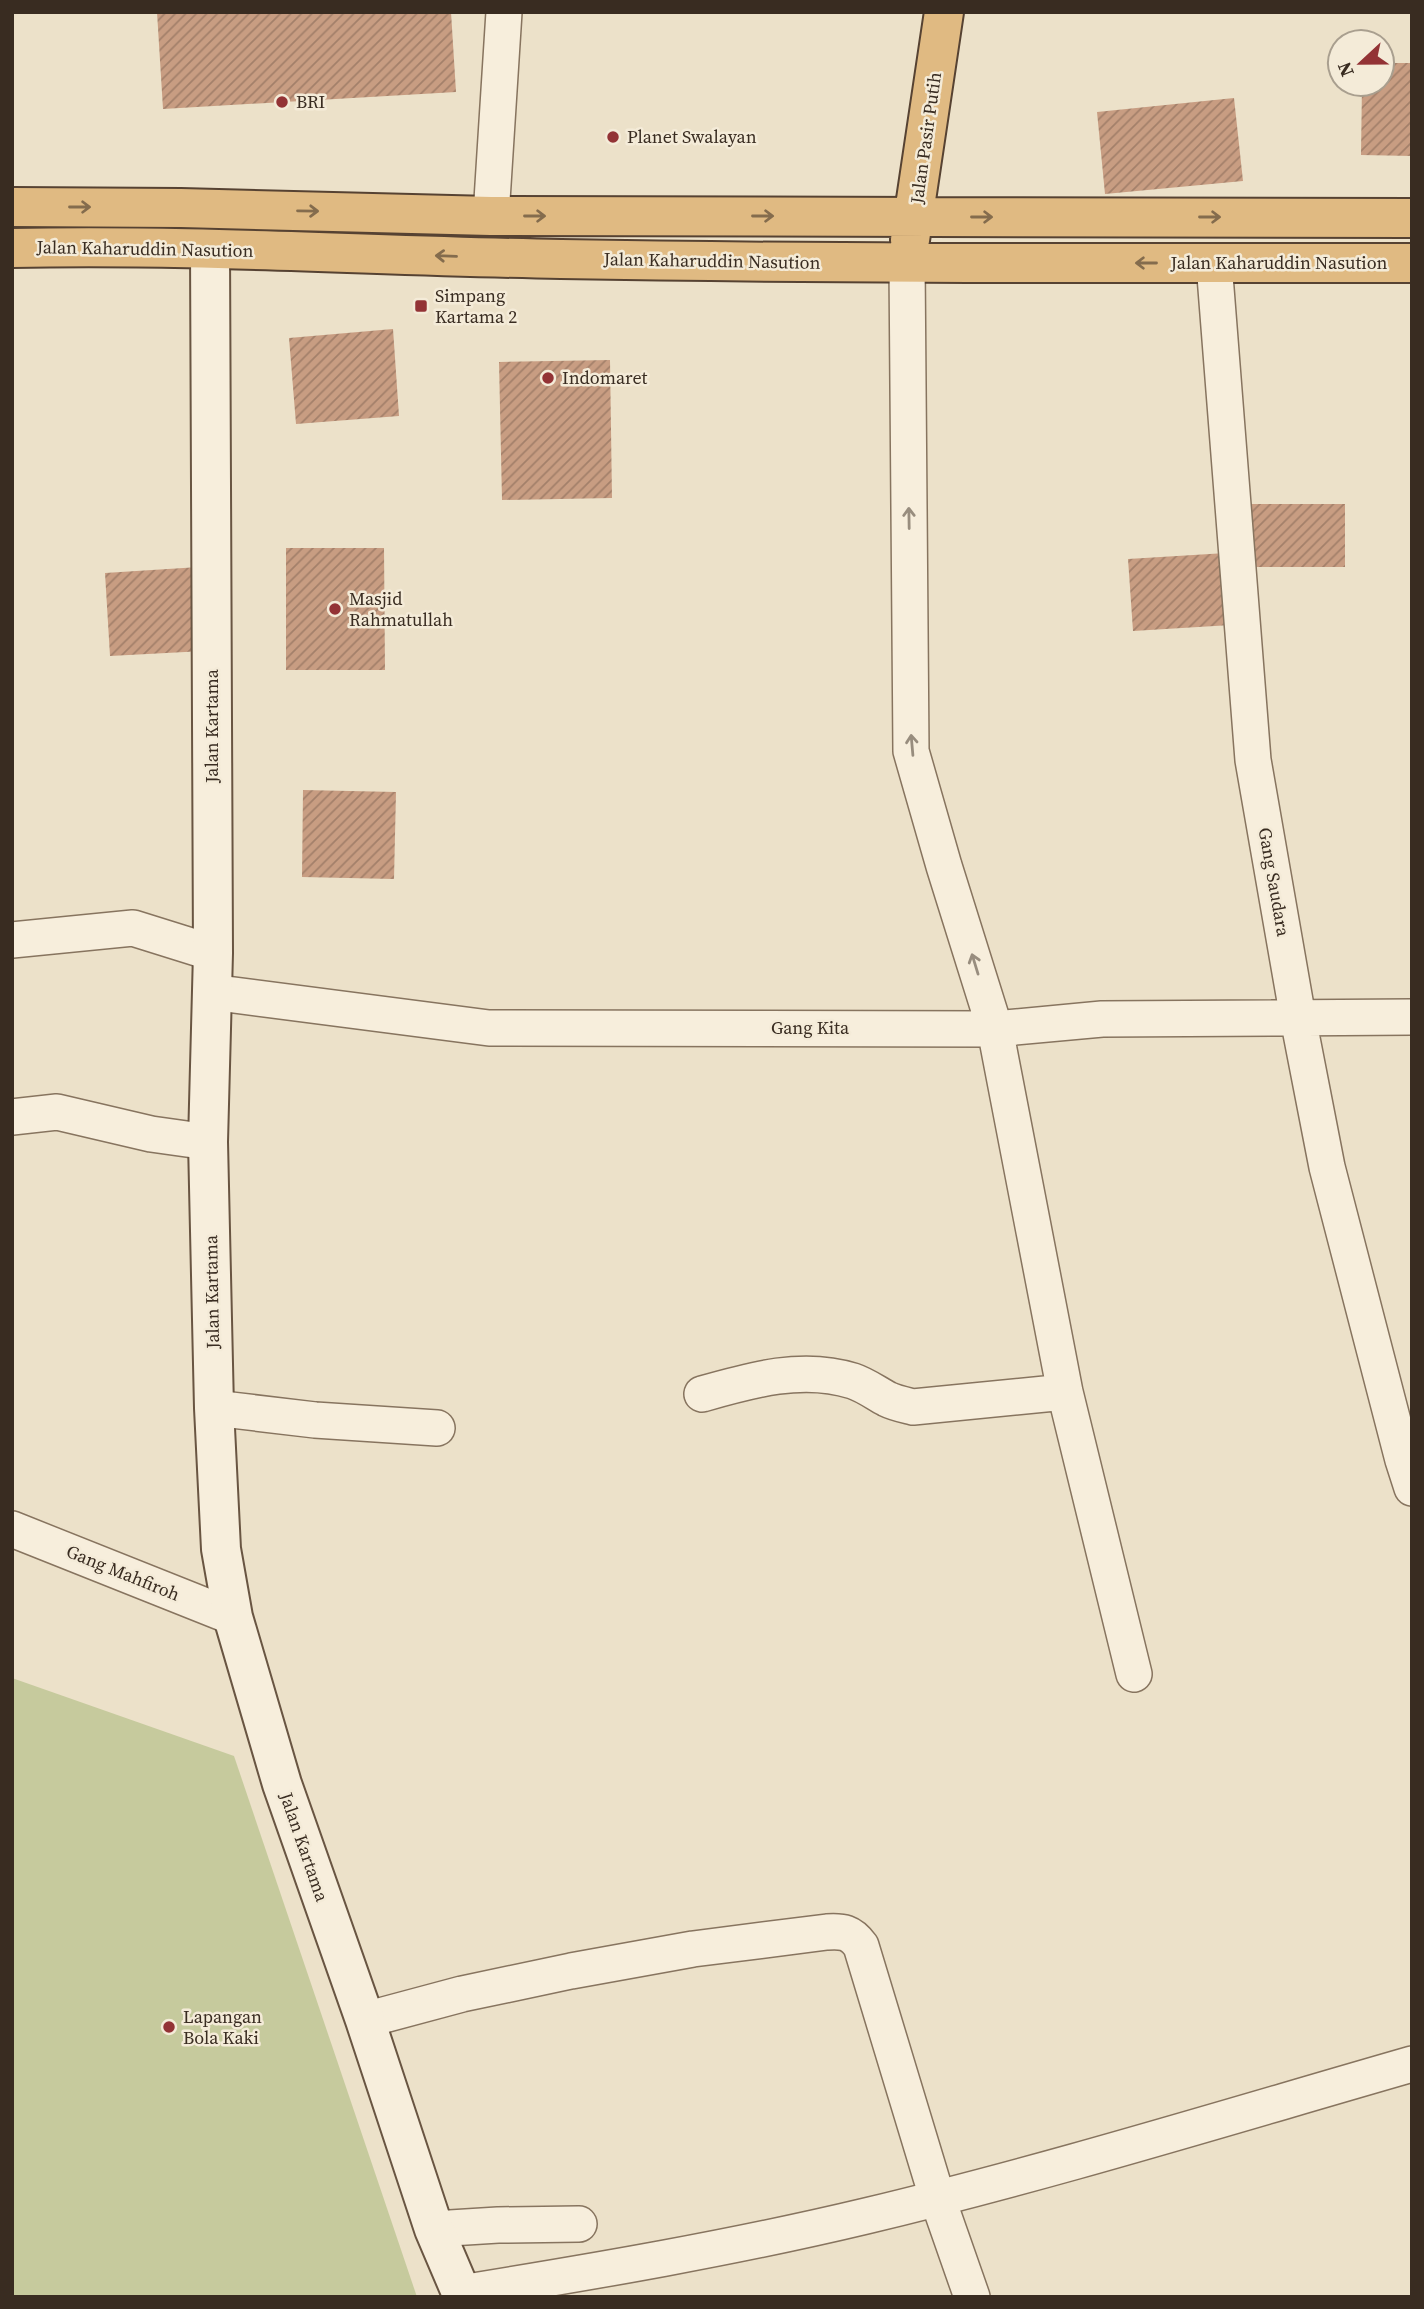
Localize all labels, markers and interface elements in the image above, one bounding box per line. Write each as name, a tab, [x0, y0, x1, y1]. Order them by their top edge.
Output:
north arrow	[1326, 28, 1396, 98]
text: N	[1331, 58, 1360, 81]
street label: Jalan Pasir Putih	[904, 70, 947, 206]
place label: BRI	[296, 89, 325, 114]
marker: BRI	[274, 94, 290, 110]
place label: Planet Swalayan	[627, 124, 757, 149]
marker: Planet Swalayan	[605, 129, 621, 145]
one-way arrow	[69, 200, 92, 214]
one-way arrow	[296, 204, 319, 218]
one-way arrow	[524, 209, 547, 223]
one-way arrow	[751, 209, 774, 223]
one-way arrow	[971, 210, 994, 224]
one-way arrow	[1198, 210, 1221, 224]
street label: Jalan Kaharuddin Nasution	[35, 234, 254, 263]
street label: Jalan Kaharuddin Nasution	[602, 246, 821, 275]
one-way arrow	[435, 249, 458, 262]
street label: Jalan Kaharuddin Nasution	[1170, 250, 1388, 275]
one-way arrow	[1135, 256, 1158, 270]
place label: Simpang Kartama 2	[435, 283, 517, 329]
marker: Simpang Kartama 2	[413, 298, 429, 314]
place label: Indomaret	[562, 365, 648, 390]
marker: Indomaret	[540, 370, 556, 386]
one-way arrow	[902, 506, 916, 529]
place label: Masjid Rahmatullah	[349, 586, 453, 632]
marker: Masjid Rahmatullah	[327, 601, 343, 617]
street label: Jalan Kartama	[199, 668, 224, 784]
one-way arrow	[905, 734, 918, 757]
street label: Gang Saudara	[1253, 826, 1297, 939]
one-way arrow	[967, 953, 980, 975]
street label: Gang Kita	[771, 1015, 850, 1040]
street label: Jalan Kartama	[198, 1234, 225, 1350]
street label: Gang Mahfiroh	[63, 1538, 184, 1607]
street label: Jalan Kartama	[274, 1788, 335, 1906]
place label: Lapangan Bola Kaki	[183, 2004, 262, 2050]
marker: Lapangan Bola Kaki	[161, 2019, 177, 2035]

